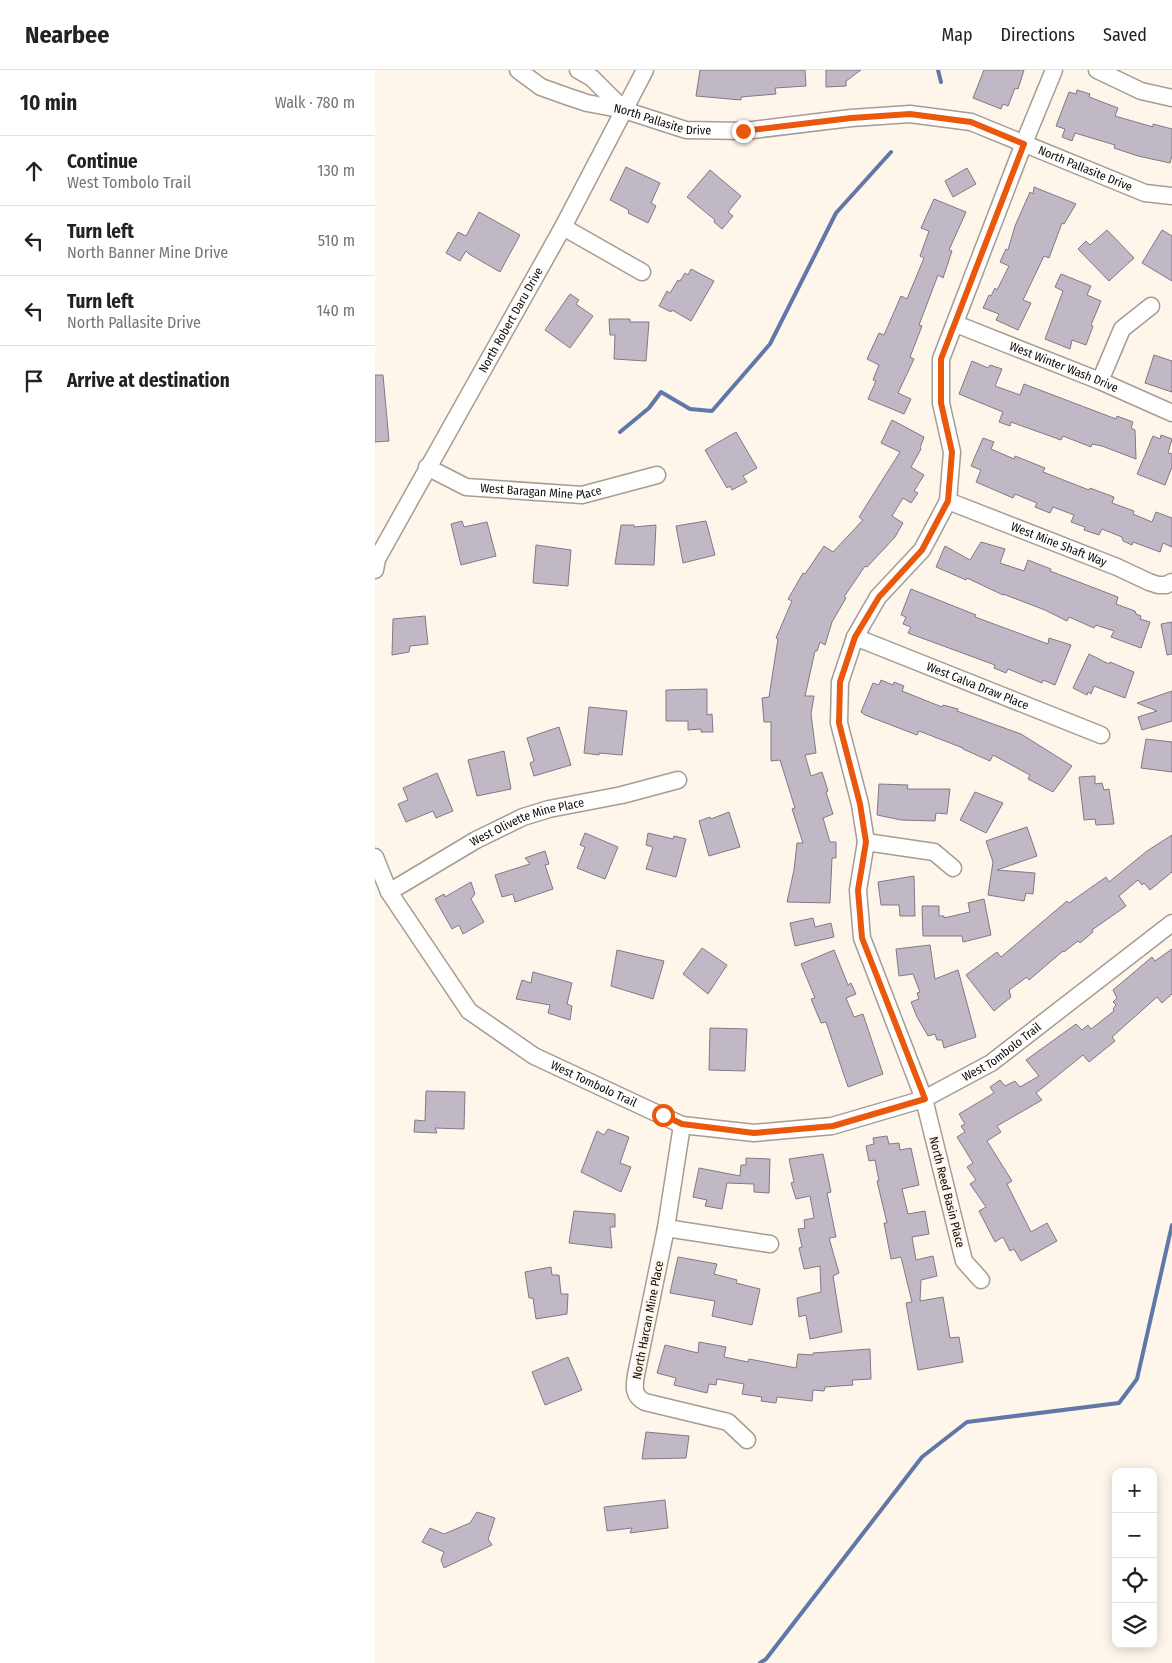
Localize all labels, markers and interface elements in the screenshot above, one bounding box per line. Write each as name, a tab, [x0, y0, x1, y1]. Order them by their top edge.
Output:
text: Nearbee	[25, 21, 109, 49]
text: Map	[941, 24, 973, 46]
text: Directions	[1001, 24, 1075, 46]
text: Saved	[1103, 24, 1147, 46]
text: 10 min	[20, 90, 77, 116]
text: Walk · 780 m	[275, 93, 355, 112]
street label: North Pallasite Drive	[613, 101, 711, 137]
route end	[732, 120, 755, 143]
street label: North Pallasite Drive	[1036, 143, 1135, 194]
text: Continue	[67, 150, 138, 173]
icon: ahead	[20, 157, 48, 185]
text: 130 m	[317, 161, 355, 180]
text: West Tombolo Trail	[67, 173, 191, 192]
text: Turn left	[67, 220, 134, 243]
icon: left	[20, 227, 48, 255]
text: 510 m	[318, 231, 355, 250]
text: North Banner Mine Drive	[67, 243, 228, 262]
street label: North Robert Daru Drive	[476, 265, 546, 375]
text: Turn left	[67, 290, 134, 313]
icon: left	[20, 297, 48, 325]
text: 140 m	[317, 301, 355, 320]
text: North Pallasite Drive	[67, 313, 201, 332]
street label: West Winter Wash Drive	[1007, 339, 1120, 395]
icon: arrive	[20, 367, 48, 395]
text: Arrive at destination	[67, 369, 230, 392]
street label: West Baragan Mine Place	[480, 481, 603, 502]
street label: West Mine Shaft Way	[1009, 519, 1109, 570]
street label: West Calva Draw Place	[925, 659, 1031, 713]
street label: West Olivette Mine Place	[467, 795, 585, 849]
street label: West Tombolo Trail	[960, 1020, 1044, 1084]
street label: West Tombolo Trail	[548, 1058, 639, 1110]
route start	[652, 1104, 675, 1127]
street label: North Reed Basin Place	[926, 1135, 968, 1249]
street label: North Harcan Mine Place	[630, 1259, 666, 1380]
map controls	[1112, 1468, 1157, 1648]
button: +	[1112, 1468, 1157, 1513]
button: −	[1112, 1513, 1157, 1558]
button: locate	[1112, 1558, 1157, 1603]
button: layers	[1112, 1603, 1157, 1648]

